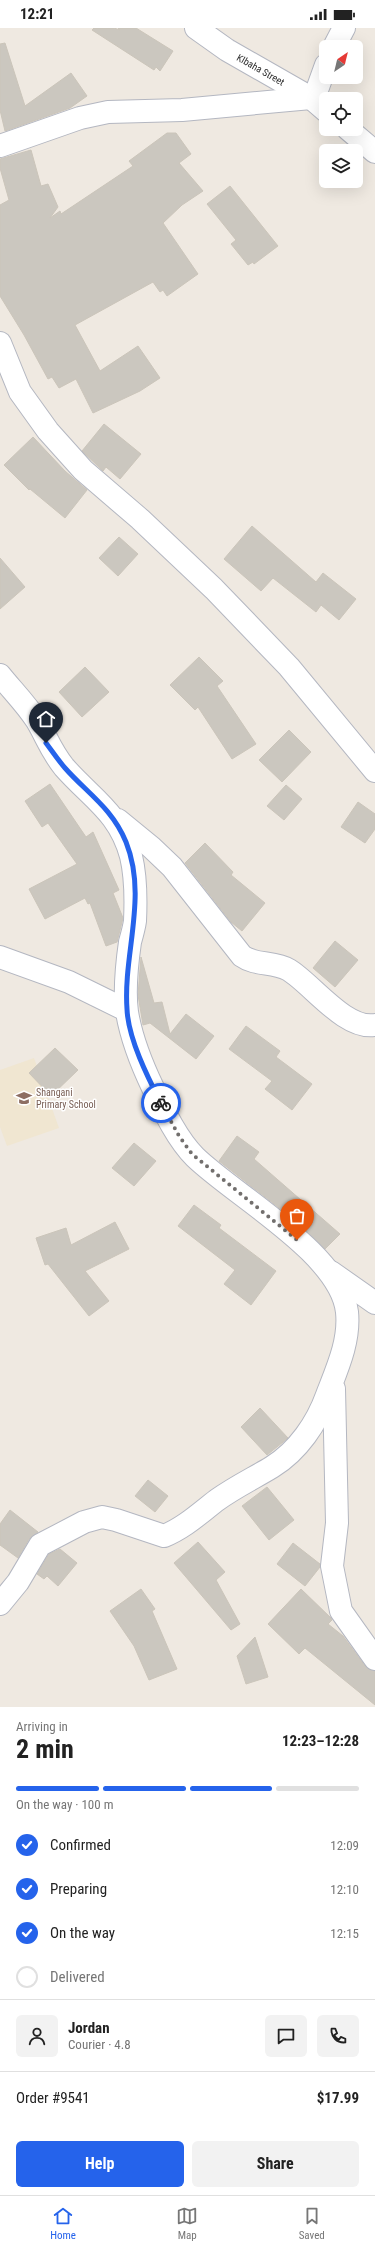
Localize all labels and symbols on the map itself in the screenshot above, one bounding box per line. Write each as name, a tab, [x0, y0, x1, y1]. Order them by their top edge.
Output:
north arrow	[319, 40, 363, 84]
street label: KIbaha Street	[235, 52, 286, 88]
pin	[29, 702, 63, 743]
courier	[141, 1083, 181, 1123]
place label: Shangani Primary School	[36, 1087, 96, 1110]
school or university icon: Shangani Primary School	[15, 1089, 33, 1107]
pin	[280, 1199, 314, 1240]

